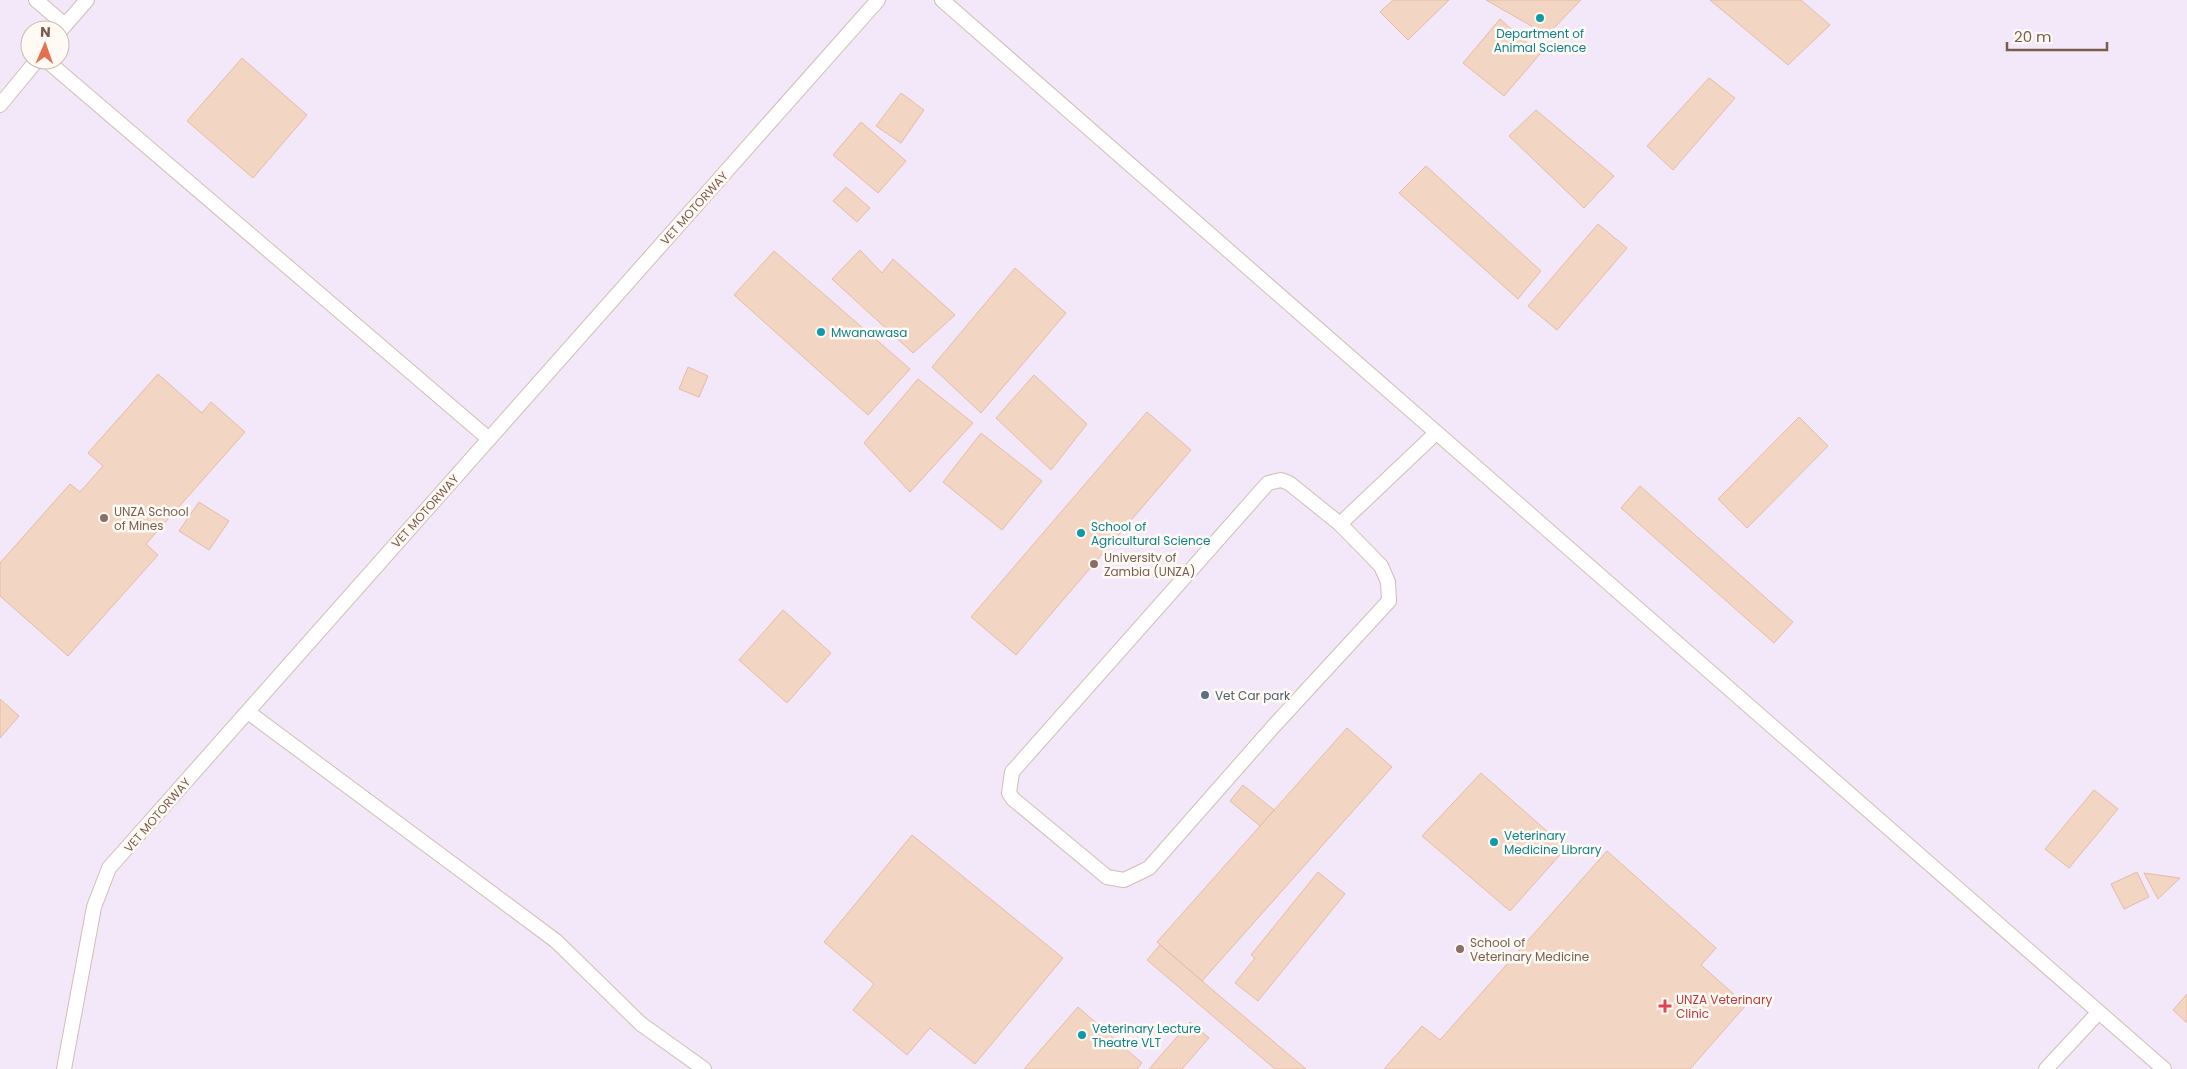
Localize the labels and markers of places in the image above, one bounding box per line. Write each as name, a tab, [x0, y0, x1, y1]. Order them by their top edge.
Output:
marker: Department of Animal Science	[1534, 12, 1546, 24]
place label: Department of Animal Science	[1494, 25, 1586, 56]
place label: Mwanawasa	[831, 324, 907, 341]
marker: Mwanawasa	[815, 326, 827, 338]
place label: UNZA School of Mines	[114, 503, 189, 534]
marker: UNZA School of Mines	[98, 512, 110, 524]
place label: School of Agricultural Science	[1091, 518, 1210, 549]
marker: School of Agricultural Science	[1075, 527, 1087, 539]
place label: University of Zambia (UNZA)	[1104, 549, 1195, 580]
marker: University of Zambia (UNZA)	[1088, 558, 1100, 570]
place label: Vet Car park	[1215, 687, 1291, 704]
marker: Vet Car park	[1199, 689, 1211, 701]
place label: Veterinary Medicine Library	[1504, 827, 1602, 858]
marker: Veterinary Medicine Library	[1488, 836, 1500, 848]
place label: School of Veterinary Medicine	[1470, 934, 1589, 965]
marker: School of Veterinary Medicine	[1454, 943, 1466, 955]
place label: UNZA Veterinary Clinic	[1676, 991, 1772, 1022]
marker: UNZA Veterinary Clinic	[1658, 999, 1672, 1013]
place label: Veterinary Lecture Theatre VLT	[1092, 1020, 1201, 1051]
marker: Veterinary Lecture Theatre VLT	[1076, 1029, 1088, 1041]

